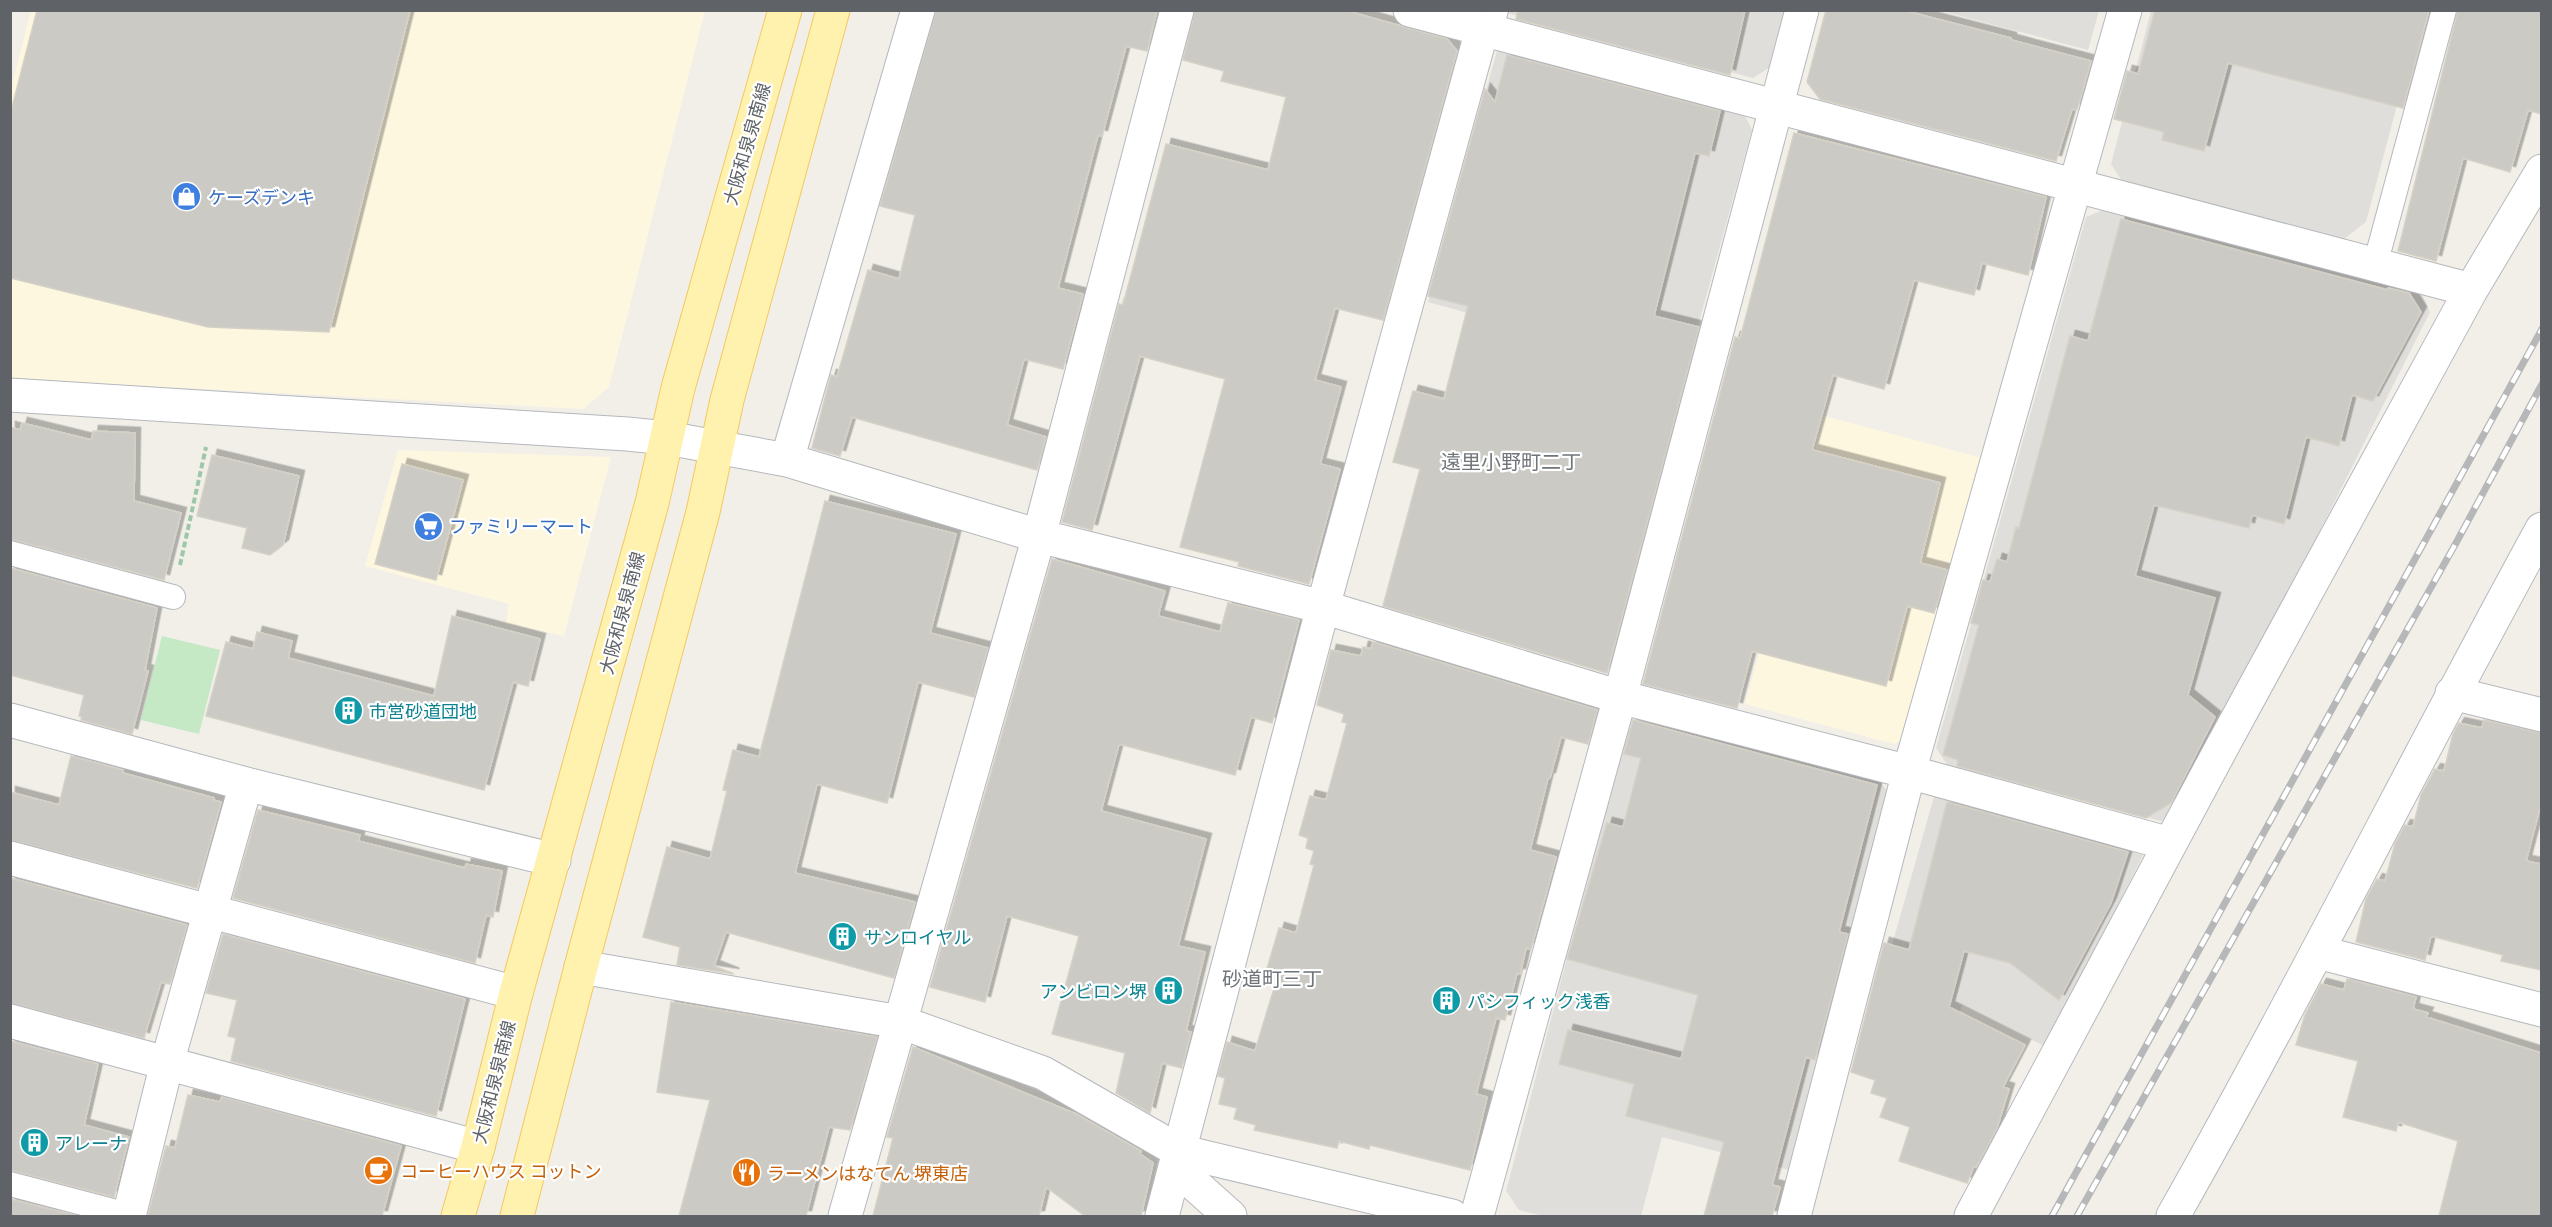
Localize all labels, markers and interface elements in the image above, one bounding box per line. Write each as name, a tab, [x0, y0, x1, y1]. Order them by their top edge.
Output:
street label: 大阪和泉泉南線	[719, 80, 775, 208]
shop icon: ケーズデンキ	[171, 181, 203, 213]
place label: ケーズデンキ	[208, 186, 315, 209]
district label: 遠里小野町二丁	[1441, 449, 1581, 475]
supermarket icon: ファミリーマート	[412, 510, 444, 542]
place label: ファミリーマート	[449, 515, 593, 538]
street label: 大阪和泉泉南線	[595, 549, 649, 677]
building icon: 市営砂道団地	[332, 695, 364, 727]
place label: 市営砂道団地	[369, 700, 477, 723]
building icon: サンロイヤル	[827, 921, 859, 953]
place label: サンロイヤル	[864, 926, 971, 949]
district label: 砂道町三丁	[1222, 966, 1322, 992]
building icon: アンビロン堺	[1152, 975, 1184, 1007]
place label: アンビロン堺	[1040, 980, 1147, 1003]
building icon: パシフィック浅香	[1430, 985, 1462, 1017]
place label: パシフィック浅香	[1467, 990, 1611, 1013]
street label: 大阪和泉泉南線	[468, 1018, 520, 1146]
building icon: アレーナ	[18, 1127, 50, 1159]
place label: アレーナ	[55, 1132, 127, 1155]
cafe icon: コーヒーハウス コットン	[363, 1155, 395, 1187]
restaurant icon: ラーメンはなてん 堺東店	[730, 1157, 762, 1189]
place label: コーヒーハウス コットン	[400, 1160, 601, 1183]
place label: ラーメンはなてん 堺東店	[767, 1162, 968, 1185]

